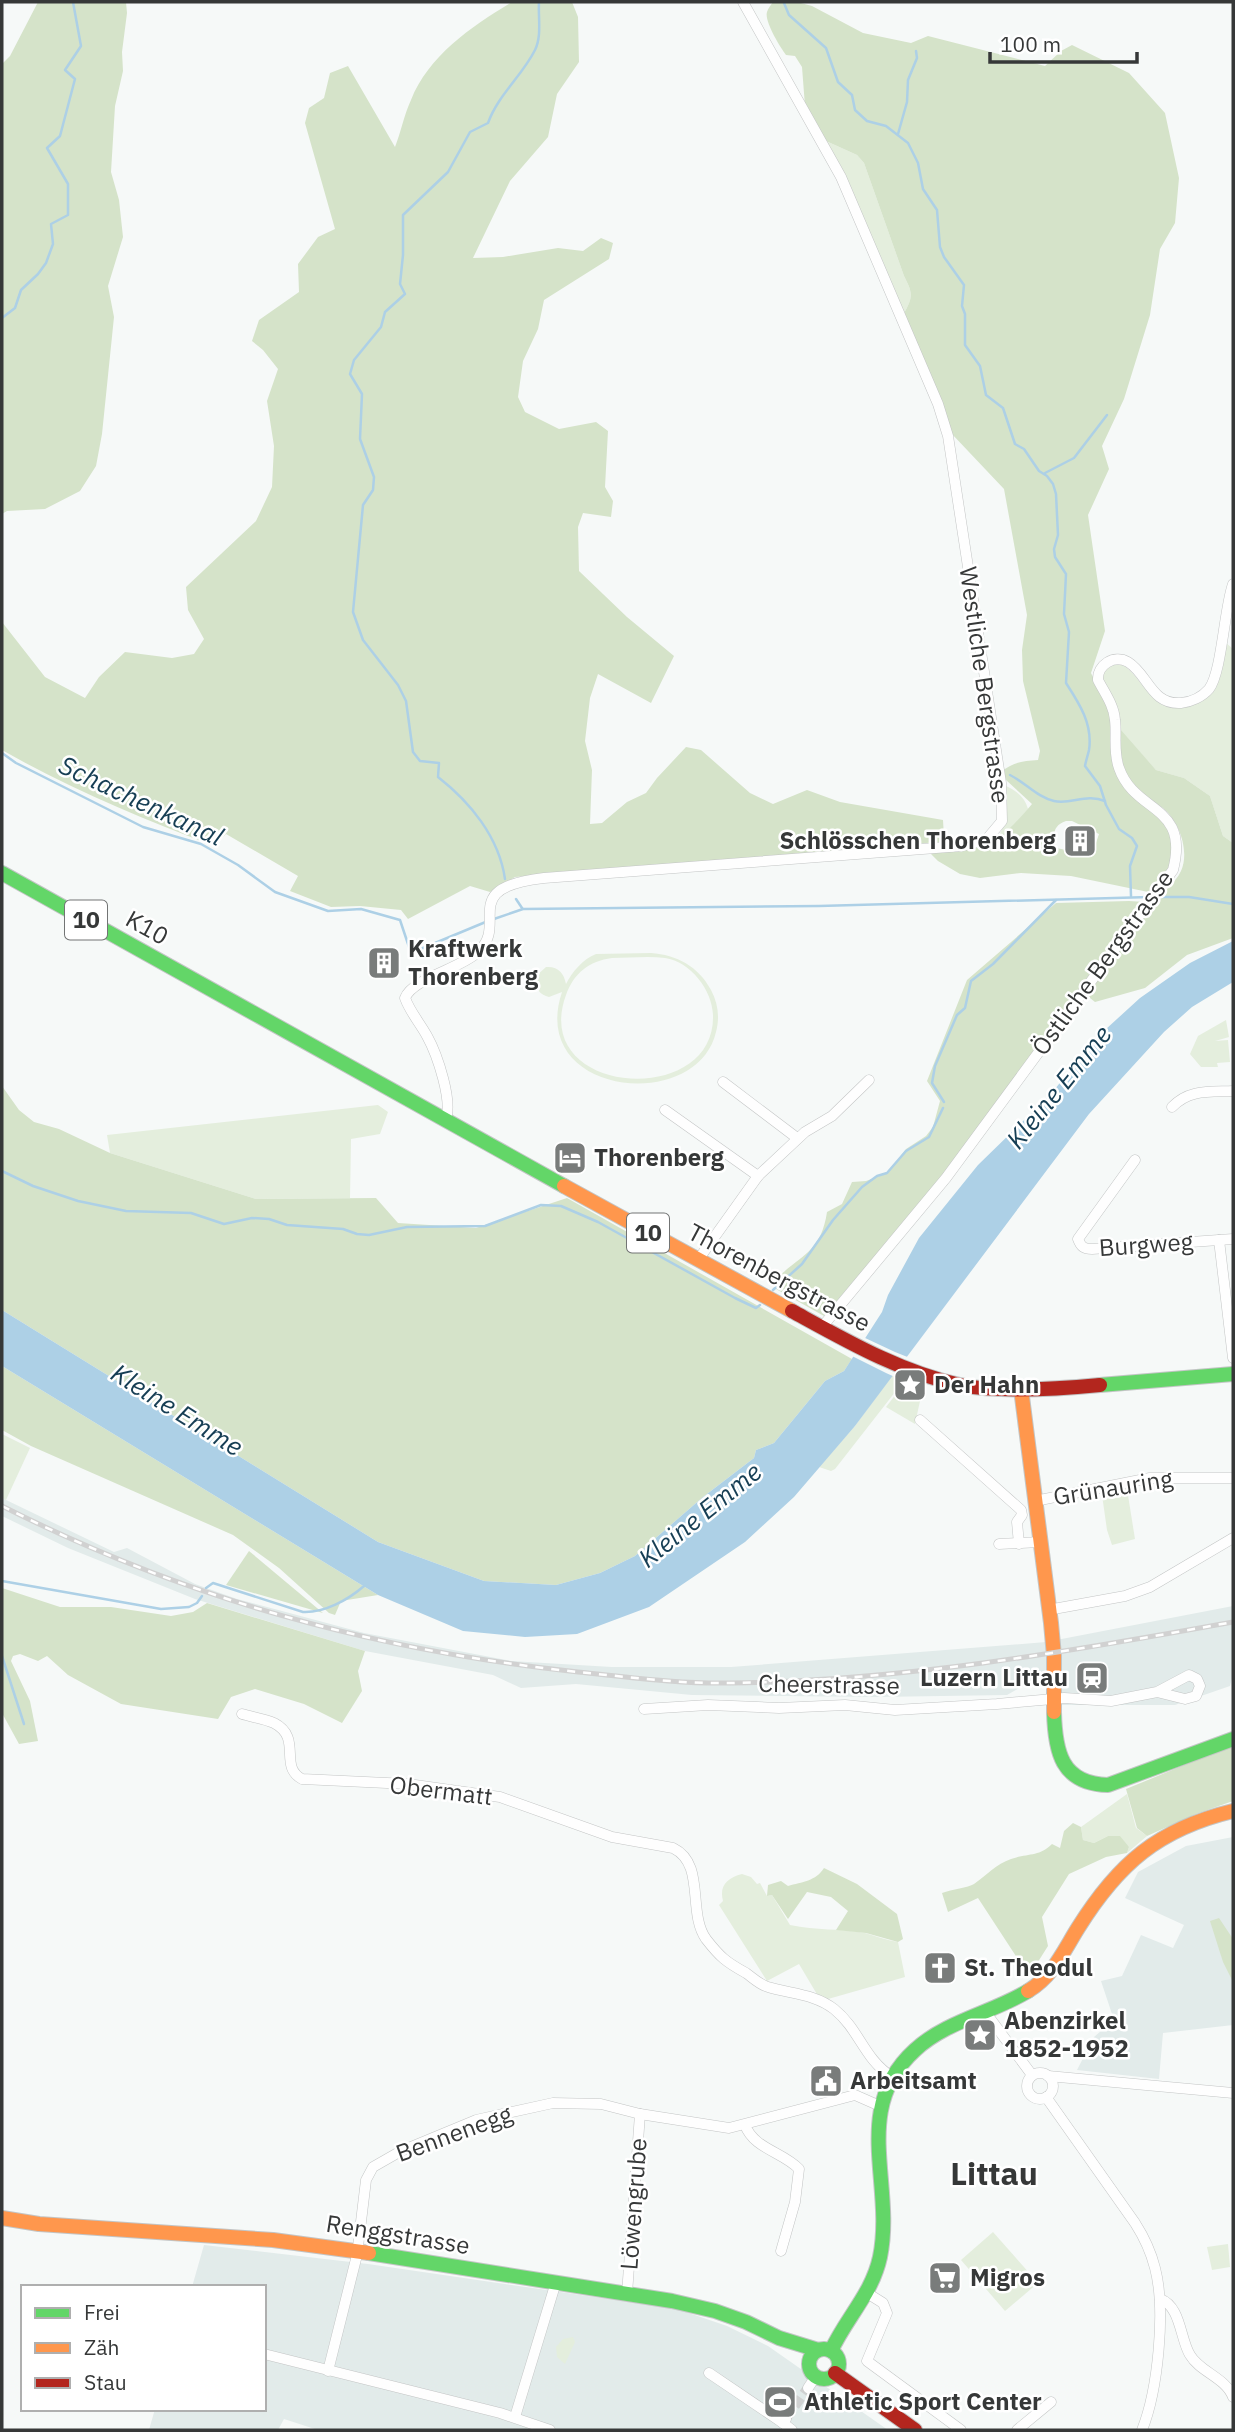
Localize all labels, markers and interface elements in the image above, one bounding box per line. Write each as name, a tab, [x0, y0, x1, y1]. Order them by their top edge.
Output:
scale bar	[990, 21, 1137, 65]
text: 100 m	[1000, 30, 1061, 58]
street label: Westliche Bergstrasse	[953, 564, 1017, 805]
water label: Schachenkanal	[54, 747, 229, 853]
building icon: Schlösschen Thorenberg	[1061, 822, 1099, 860]
place label: Schlösschen Thorenberg	[779, 824, 1057, 856]
street label: Östliche Bergstrasse	[1024, 863, 1180, 1061]
road number: 10	[65, 900, 107, 939]
street label: K10	[120, 902, 174, 952]
place label: Kraftwerk Thorenberg	[408, 932, 539, 992]
building icon: Kraftwerk Thorenberg	[365, 944, 403, 982]
water label: Kleine Emme	[998, 1018, 1118, 1155]
hotel icon: Thorenberg	[551, 1139, 589, 1177]
place label: Thorenberg	[594, 1141, 725, 1173]
road number: 10	[627, 1214, 669, 1252]
street label: Thorenbergstrasse	[683, 1216, 876, 1339]
street label: Burgweg	[1098, 1225, 1194, 1263]
water label: Kleine Emme	[105, 1355, 250, 1463]
place icon: Der Hahn	[891, 1366, 929, 1404]
place label: Der Hahn	[934, 1368, 1039, 1400]
water label: Kleine Emme	[631, 1454, 768, 1574]
street label: Grünauring	[1051, 1462, 1175, 1512]
station icon: Luzern Littau	[1073, 1659, 1111, 1697]
place label: Luzern Littau	[920, 1661, 1068, 1693]
street label: Cheerstrasse	[758, 1667, 900, 1701]
street label: Obermatt	[388, 1768, 494, 1812]
church icon: St. Theodul	[921, 1949, 959, 1987]
place label: St. Theodul	[964, 1951, 1093, 1983]
place label: Abenzirkel 1852-1952	[1004, 2004, 1129, 2064]
place icon: Abenzirkel 1852-1952	[961, 2016, 999, 2054]
public building icon: Arbeitsamt	[807, 2062, 845, 2100]
place label: Arbeitsamt	[850, 2064, 977, 2096]
street label: Bennenegg	[391, 2097, 517, 2169]
street label: Löwengrube	[612, 2137, 654, 2271]
district label: Littau	[950, 2152, 1038, 2194]
street label: Renggstrasse	[324, 2207, 472, 2261]
supermarket icon: Migros	[926, 2259, 964, 2297]
place label: Migros	[970, 2261, 1045, 2293]
legend	[21, 2285, 266, 2411]
text: Frei	[84, 2298, 120, 2326]
text: Zäh	[84, 2333, 119, 2361]
text: Stau	[84, 2368, 127, 2396]
sports icon: Athletic Sport Center	[761, 2383, 799, 2421]
place label: Athletic Sport Center	[804, 2385, 1042, 2417]

